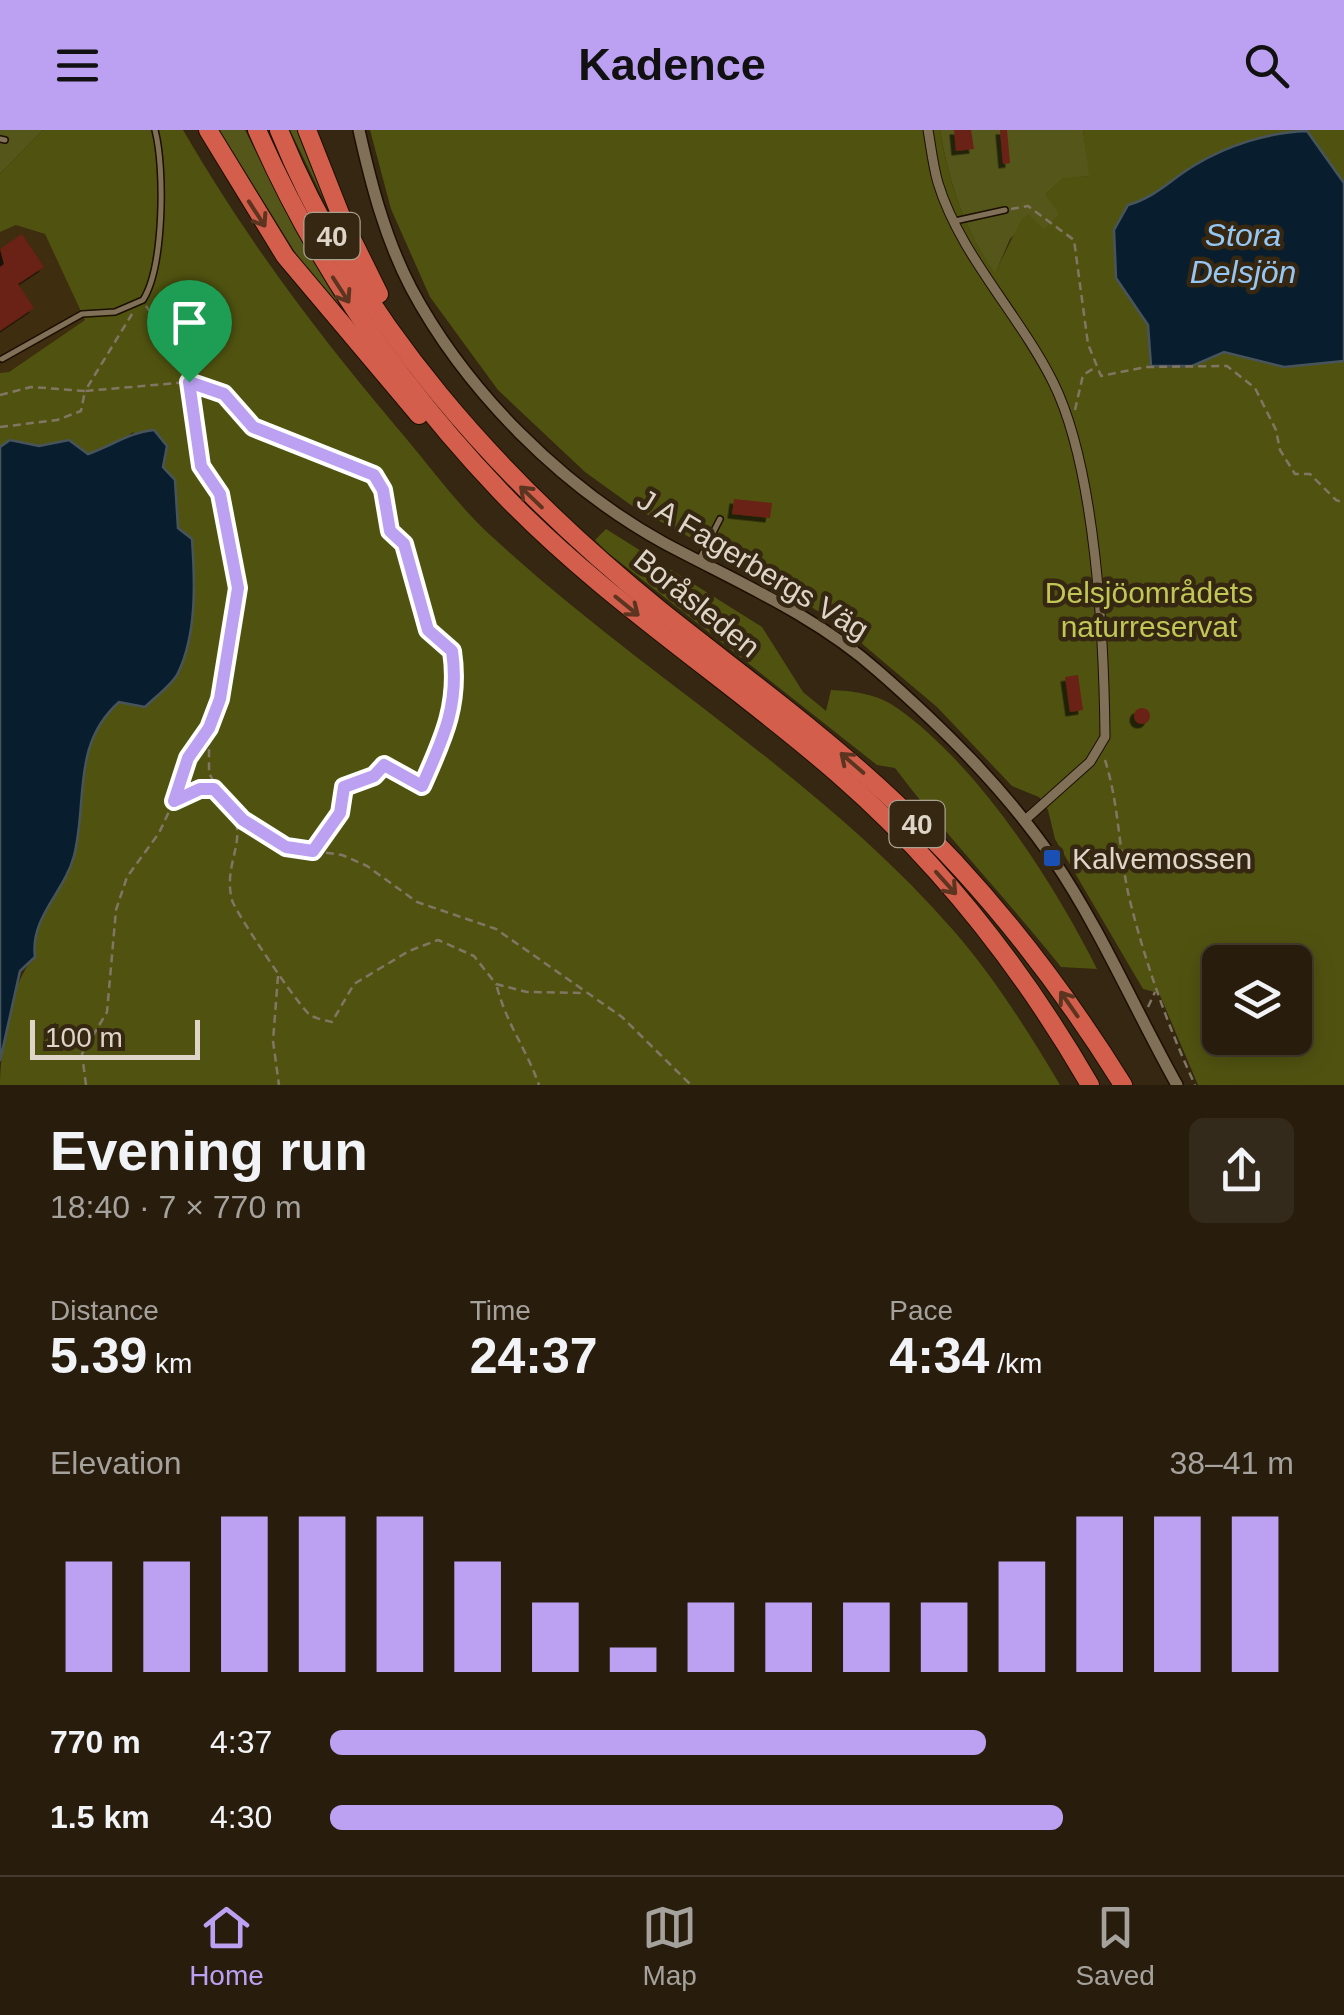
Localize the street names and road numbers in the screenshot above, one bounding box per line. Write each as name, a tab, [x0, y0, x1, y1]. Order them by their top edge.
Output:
road number: 40	[304, 213, 360, 259]
street label: J A Fagerbergs Väg	[632, 482, 874, 646]
street label: Boråsleden	[628, 542, 766, 664]
road number: 40	[890, 801, 944, 847]

